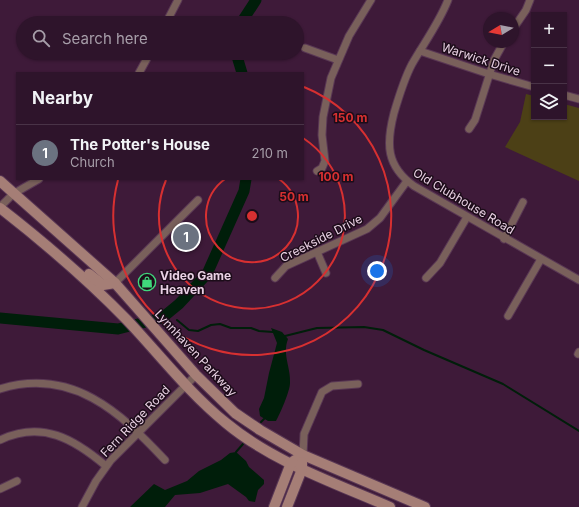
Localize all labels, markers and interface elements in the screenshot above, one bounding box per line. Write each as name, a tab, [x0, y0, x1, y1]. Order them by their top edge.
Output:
north arrow	[483, 12, 519, 48]
map controls	[531, 12, 567, 120]
button: +	[531, 12, 567, 48]
search box	[16, 16, 304, 60]
icon: search	[30, 27, 52, 49]
text: Search here	[62, 29, 148, 48]
street label: Warwick Drive	[440, 39, 522, 79]
button: −	[531, 48, 567, 84]
button: layers	[531, 84, 567, 120]
text: Nearby	[32, 88, 93, 108]
text: 150 m	[333, 110, 367, 125]
text: The Potter's House	[70, 135, 210, 154]
text: 1	[42, 145, 48, 161]
text: 210 m	[252, 145, 288, 161]
text: Church	[70, 154, 115, 170]
street label: Old Clubhouse Road	[410, 165, 518, 237]
text: 100 m	[318, 169, 354, 184]
text: 50 m	[279, 189, 309, 204]
centre of rings	[245, 209, 259, 223]
street label: Creekside Drive	[277, 211, 365, 265]
pin: 1	[173, 222, 199, 252]
your location	[367, 261, 387, 281]
place label: Video Game Heaven	[160, 268, 231, 297]
shop icon: Video Game Heaven	[137, 272, 157, 292]
street label: Lynnhaven Parkway	[152, 306, 240, 400]
street label: Fern Ridge Road	[97, 382, 173, 460]

